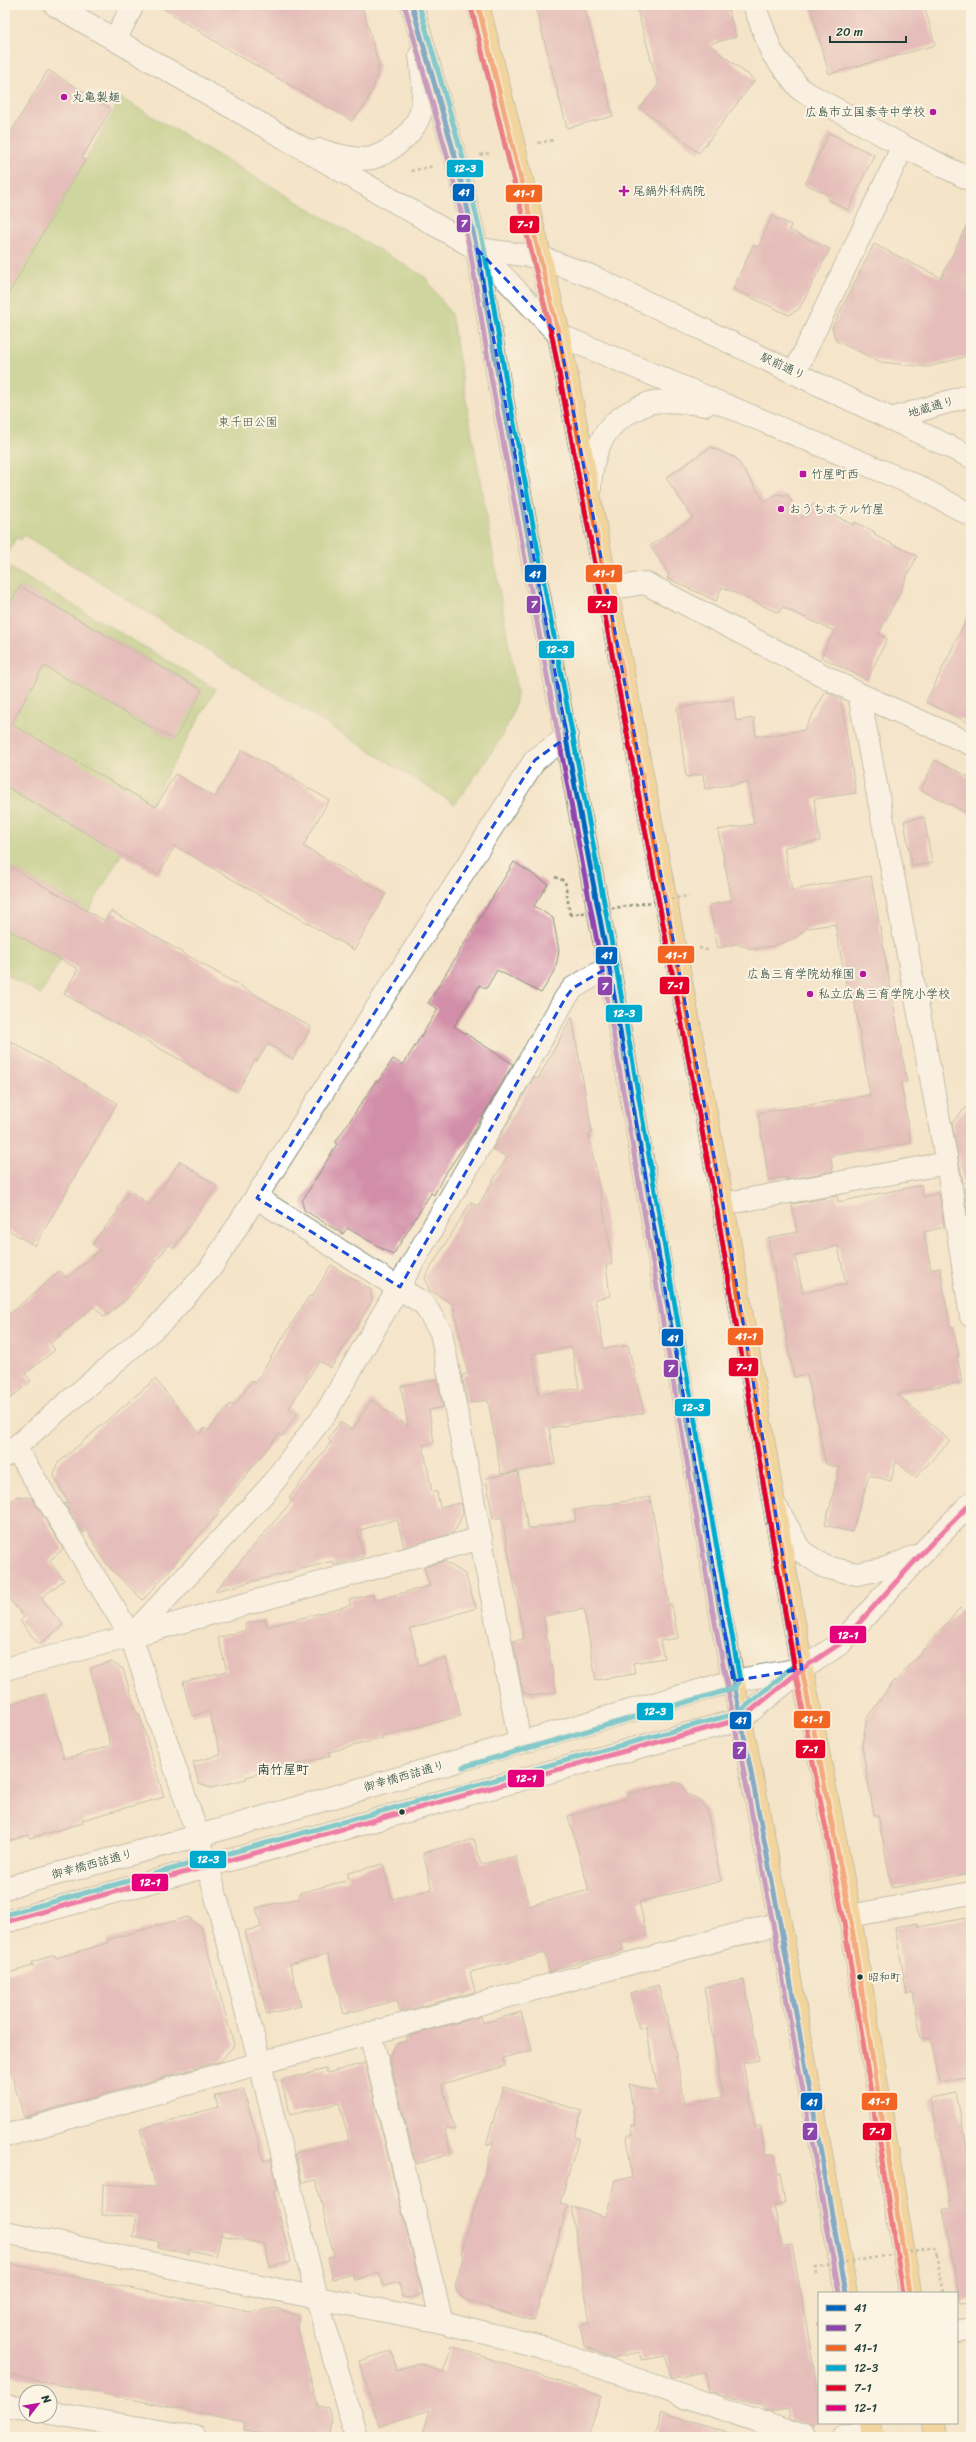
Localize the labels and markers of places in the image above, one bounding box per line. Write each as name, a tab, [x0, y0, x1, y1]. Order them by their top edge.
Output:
place label: 丸亀製麺	[72, 86, 120, 108]
marker: 丸亀製麺	[59, 92, 69, 102]
place label: 広島市立国泰寺中学校	[805, 101, 925, 123]
marker: 広島市立国泰寺中学校	[928, 107, 938, 117]
place label: 尾鍋外科病院	[633, 180, 705, 202]
marker: 尾鍋外科病院	[618, 185, 630, 197]
place label: 竹屋町西	[811, 463, 859, 485]
marker: 竹屋町西	[798, 469, 808, 479]
place label: おうちホテル竹屋	[789, 498, 885, 520]
marker: おうちホテル竹屋	[776, 504, 786, 514]
place label: 広島三育学院幼稚園	[747, 963, 855, 985]
marker: 広島三育学院幼稚園	[858, 969, 868, 979]
place label: 私立広島三育学院小学校	[818, 983, 950, 1005]
marker: 私立広島三育学院小学校	[805, 989, 815, 999]
unlabelled marker	[397, 1807, 407, 1817]
place label: 昭和町	[868, 1968, 901, 1987]
marker: 昭和町	[855, 1972, 865, 1982]

